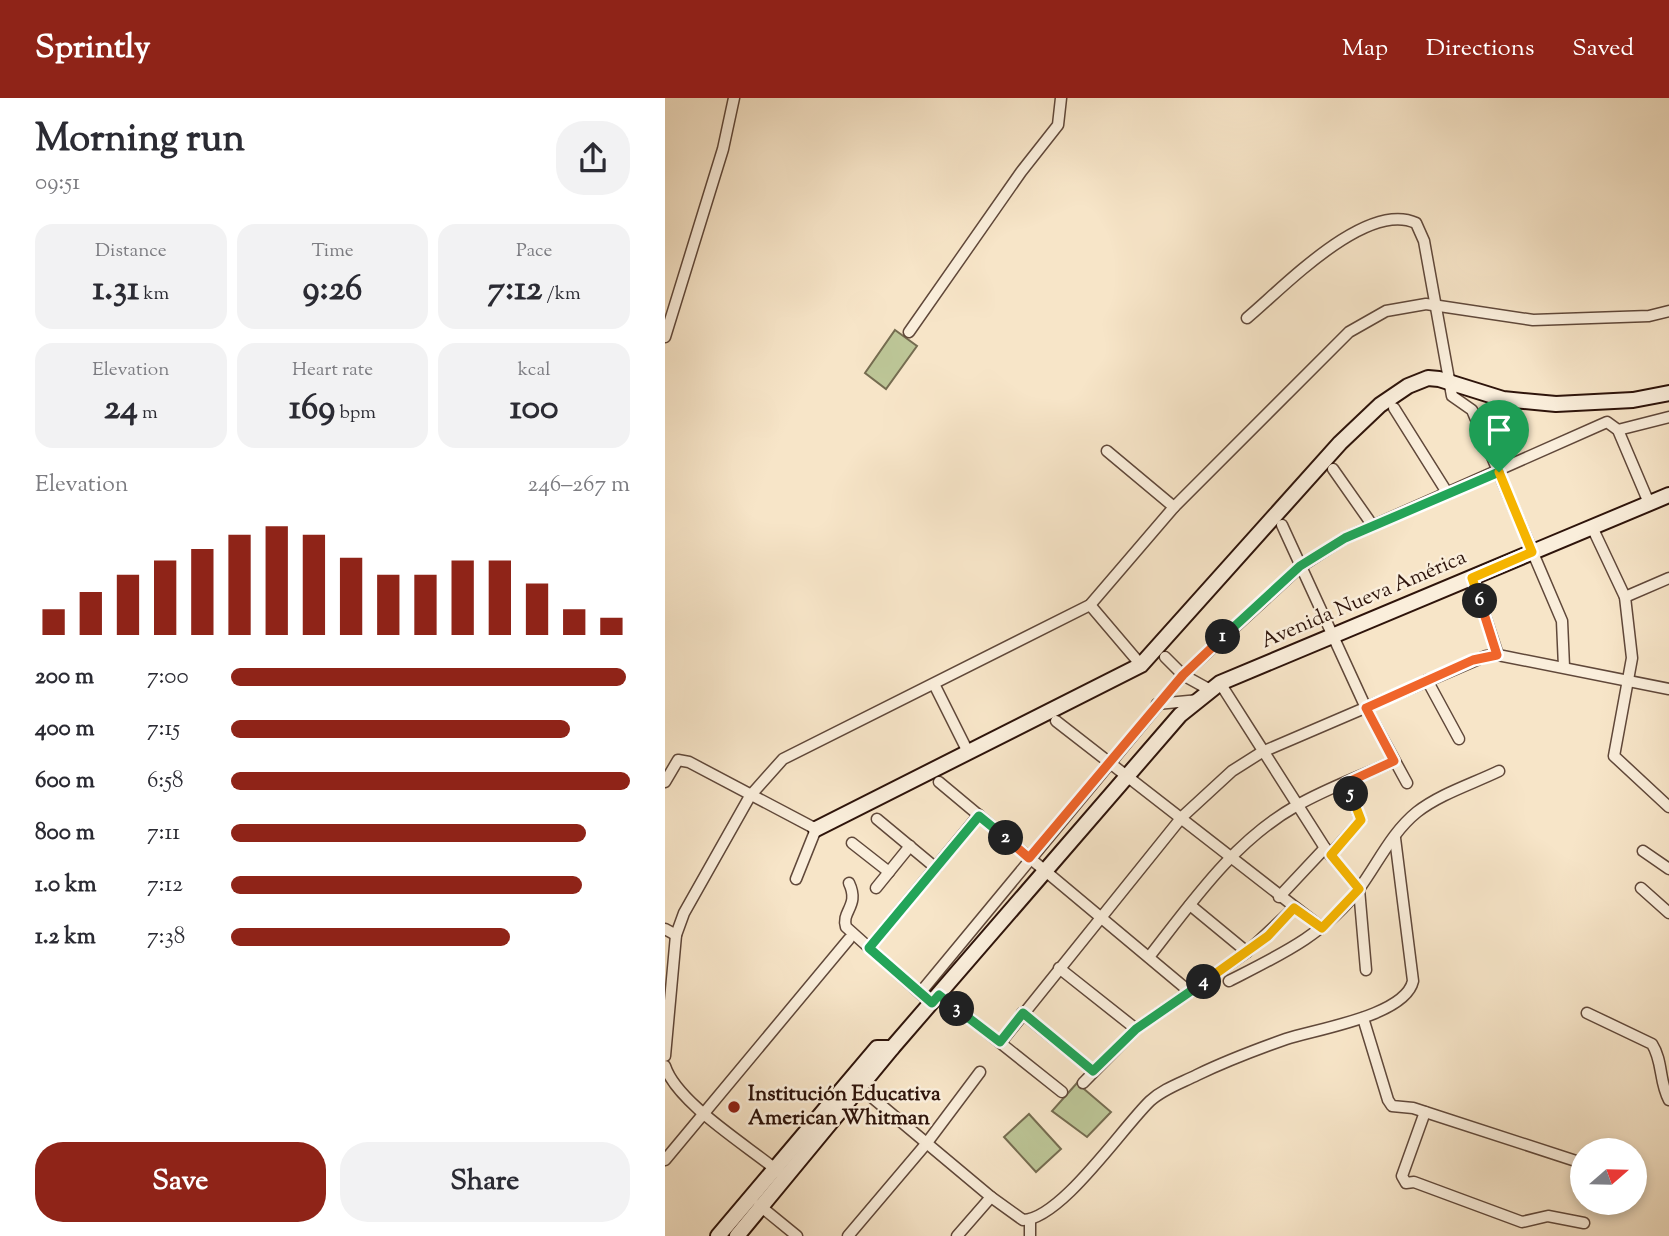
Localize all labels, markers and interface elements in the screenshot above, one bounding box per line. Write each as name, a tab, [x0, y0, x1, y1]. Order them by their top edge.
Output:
text: Sprintly	[35, 25, 151, 73]
text: Map	[1342, 32, 1388, 66]
text: Directions	[1426, 32, 1534, 66]
text: Saved	[1572, 32, 1634, 66]
text: Morning run	[35, 114, 245, 168]
button: share	[556, 121, 630, 195]
text: 09:51	[35, 167, 80, 200]
text: Distance	[95, 238, 167, 265]
text: Time	[311, 238, 354, 265]
text: Pace	[516, 238, 552, 265]
text: 1.31	[92, 265, 139, 316]
text: 9:26	[303, 265, 362, 316]
text: 7:12	[488, 265, 542, 316]
text: km	[139, 281, 169, 308]
text: /km	[542, 281, 581, 308]
text: Elevation	[92, 357, 169, 384]
text: Heart rate	[292, 357, 373, 384]
text: kcal	[518, 357, 550, 384]
text: 24	[104, 384, 138, 435]
text: 169	[289, 384, 335, 435]
text: 100	[510, 384, 558, 435]
text: m	[138, 400, 158, 427]
text: bpm	[335, 400, 376, 427]
pin	[1469, 400, 1529, 472]
icon: arrive	[1480, 411, 1518, 449]
text: Elevation	[35, 469, 128, 502]
text: 246–267 m	[528, 469, 630, 502]
street label: Avenida Nueva América	[1257, 543, 1472, 657]
pin: 6	[1463, 584, 1497, 618]
text: 6	[1475, 587, 1484, 614]
pin: 1	[1205, 620, 1241, 654]
text: 1	[1219, 623, 1226, 650]
text: 200 m	[35, 661, 94, 694]
text: 7:00	[147, 661, 189, 694]
text: 400 m	[35, 713, 95, 746]
text: 7:15	[147, 713, 180, 746]
text: 600 m	[35, 765, 95, 798]
text: 6:58	[147, 765, 184, 798]
pin: 5	[1333, 776, 1369, 812]
text: 5	[1347, 780, 1354, 807]
text: 800 m	[35, 817, 95, 850]
text: 7:11	[147, 817, 180, 850]
pin: 2	[989, 820, 1023, 856]
text: 2	[1001, 824, 1010, 851]
text: 1.0 km	[35, 869, 97, 902]
text: 7:12	[147, 869, 183, 902]
text: 1.2 km	[35, 921, 96, 954]
text: 7:38	[147, 921, 185, 954]
pin: 4	[1187, 964, 1221, 1000]
text: 4	[1199, 968, 1208, 995]
pin: 3	[939, 992, 975, 1026]
text: 3	[953, 995, 960, 1022]
place label: Institución Educativa American Whitman	[748, 1080, 941, 1134]
marker: Institución Educativa American Whitman	[726, 1099, 742, 1115]
north arrow	[1570, 1138, 1647, 1214]
map controls	[1570, 1138, 1647, 1215]
button: Save	[35, 1142, 326, 1222]
button: Share	[340, 1142, 630, 1222]

